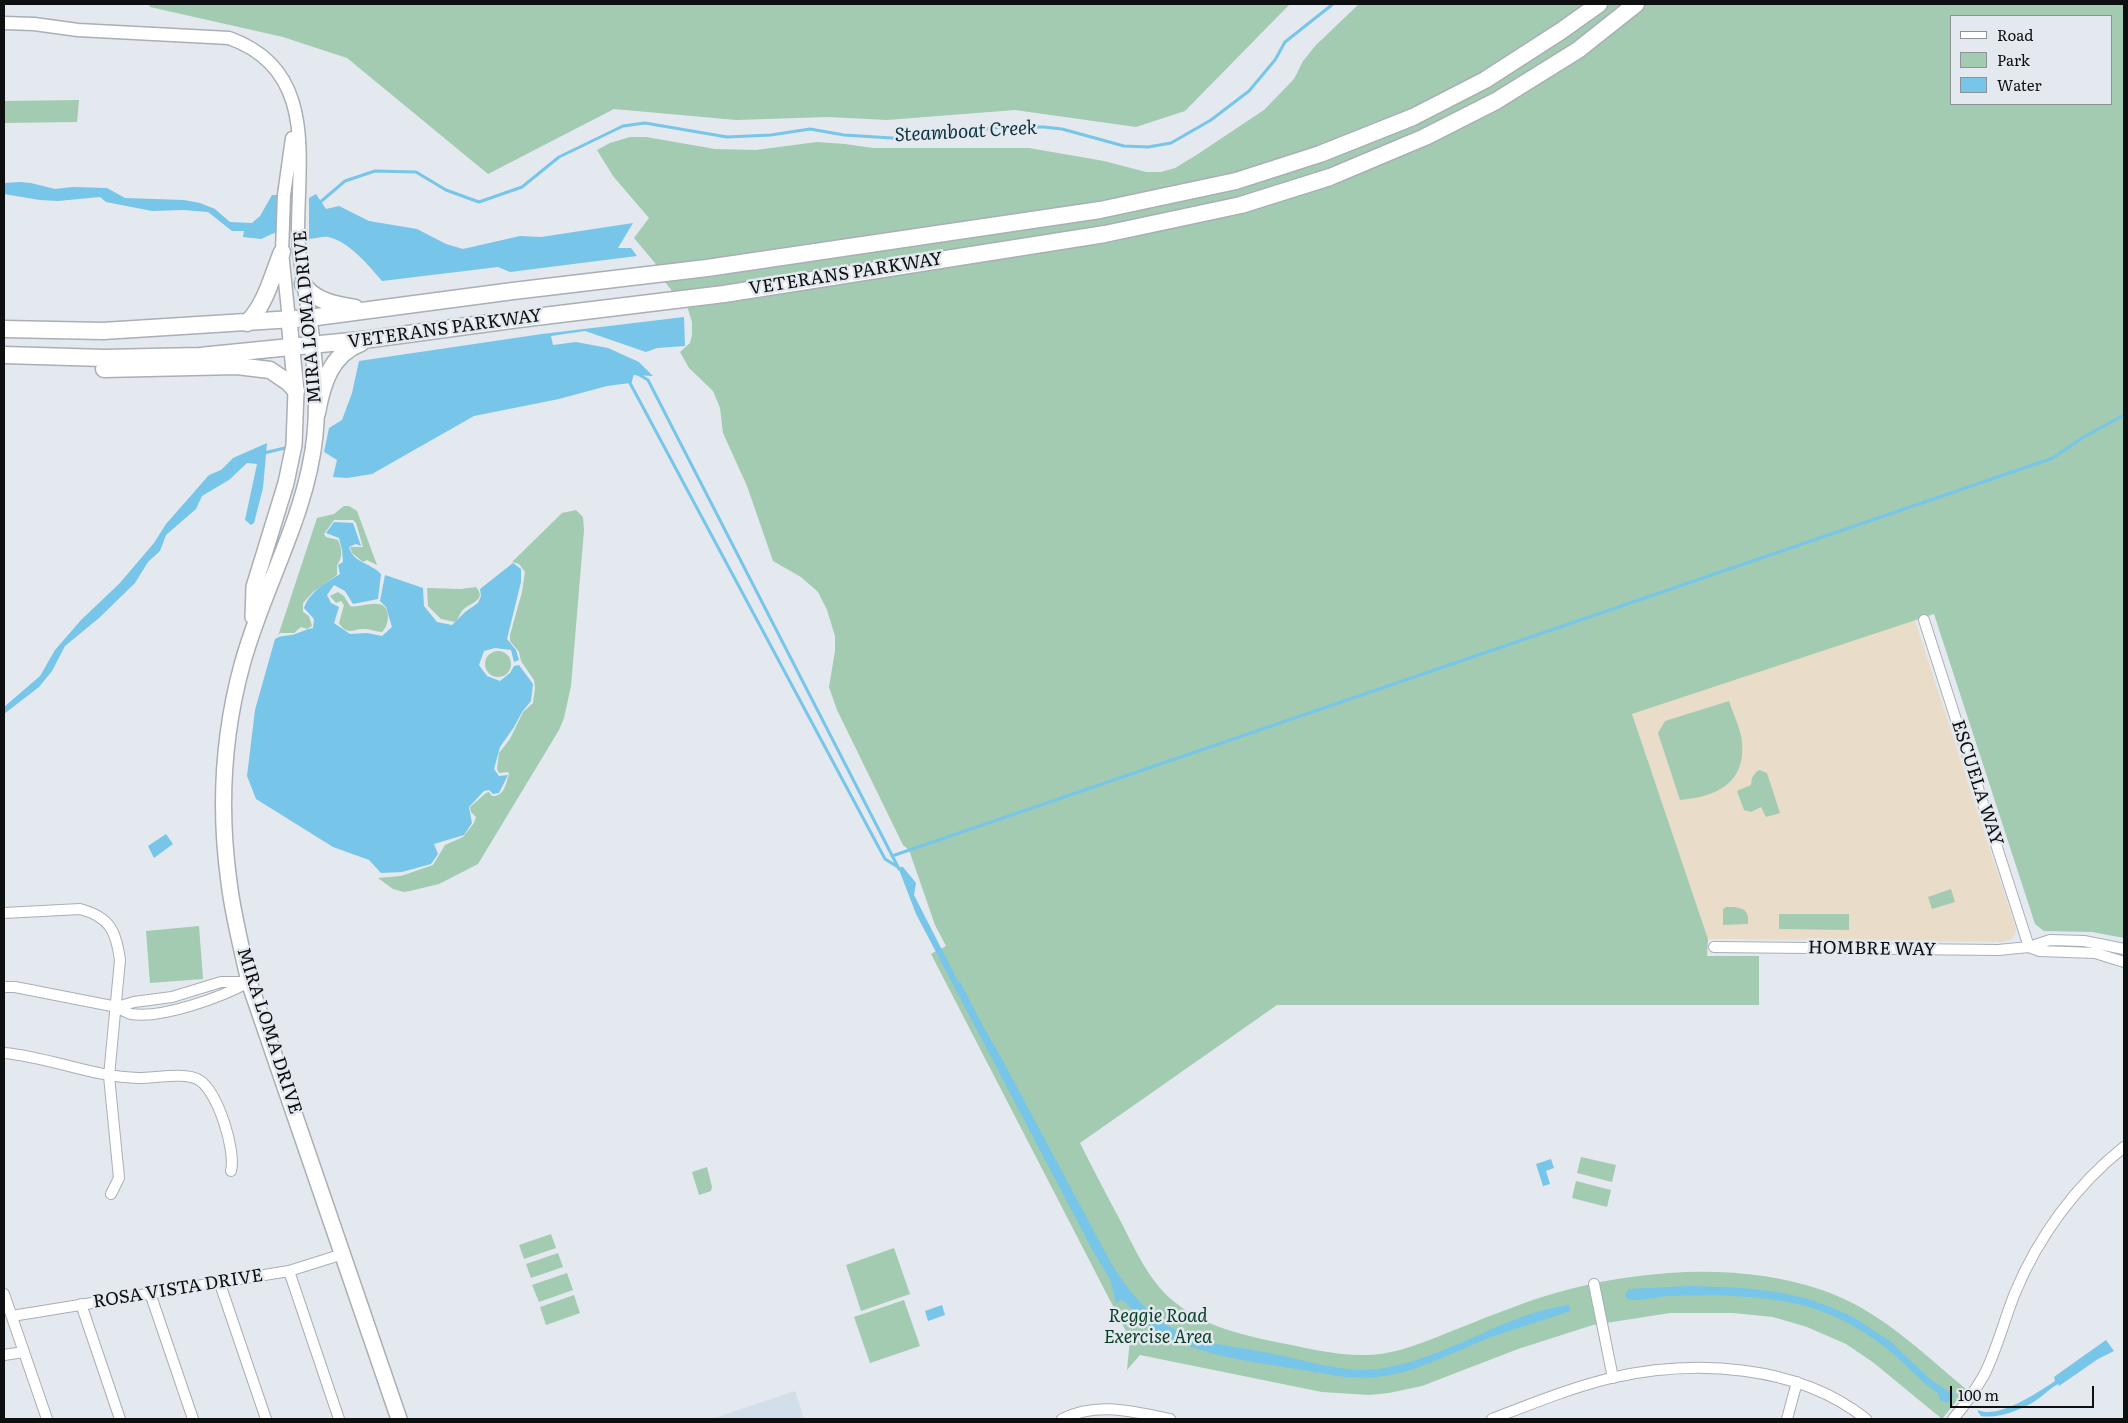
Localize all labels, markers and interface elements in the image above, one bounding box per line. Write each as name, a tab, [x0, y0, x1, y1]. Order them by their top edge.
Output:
legend	[1950, 15, 2113, 105]
text: Road	[1997, 23, 2033, 46]
text: Park	[1997, 48, 2030, 71]
text: Water	[1997, 73, 2042, 96]
water label: Steamboat Creek	[894, 117, 1038, 147]
street label: MIRA LOMA DRIVE	[290, 230, 326, 404]
street label: VETERANS PARKWAY	[748, 248, 944, 300]
street label: VETERANS PARKWAY	[347, 305, 543, 353]
street label: ESCUELA WAY	[1946, 717, 2008, 849]
street label: HOMBRE WAY	[1808, 937, 1936, 961]
street label: MIRA LOMA DRIVE	[232, 945, 306, 1117]
street label: ROSA VISTA DRIVE	[92, 1265, 264, 1313]
park label: Reggie Road Exercise Area	[1104, 1306, 1212, 1348]
scale bar	[1953, 1376, 2097, 1408]
text: 100 m	[1958, 1383, 1999, 1406]

